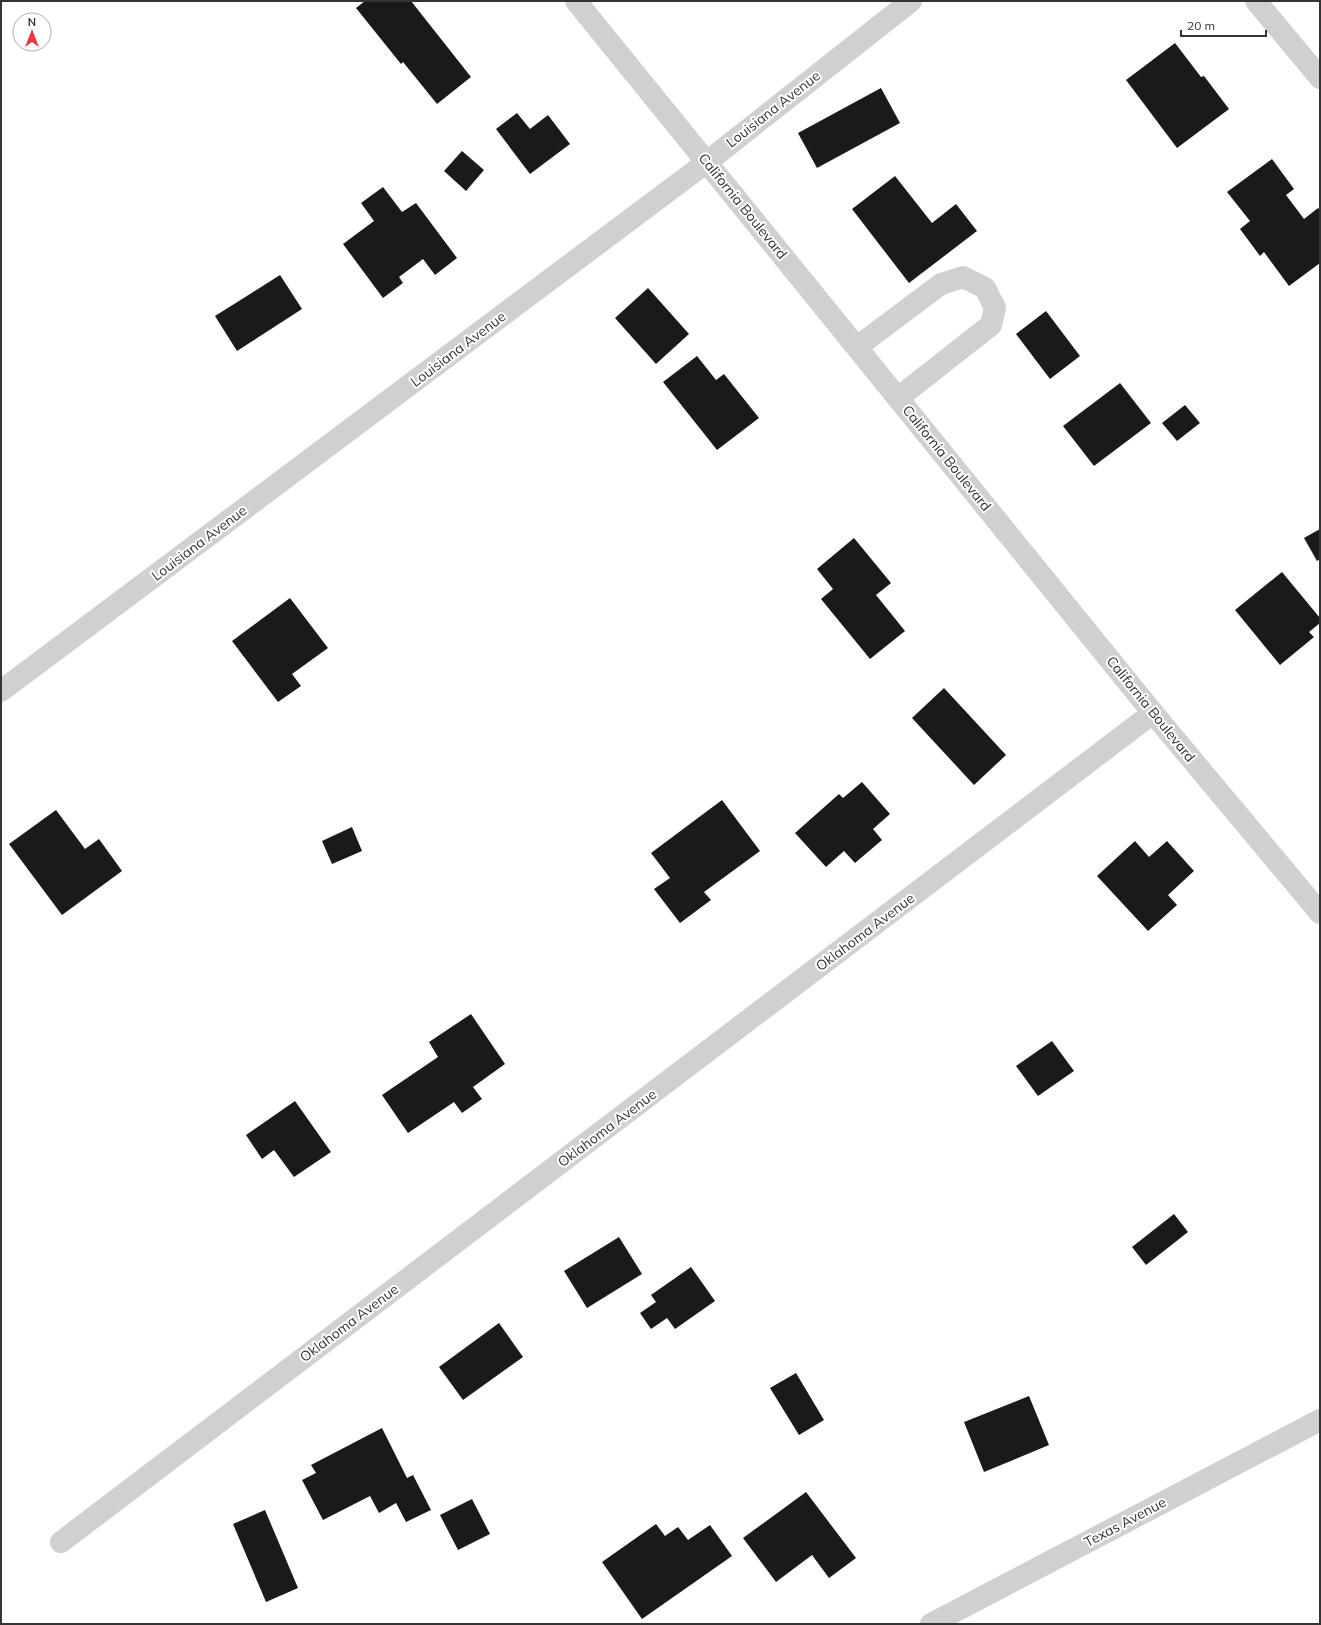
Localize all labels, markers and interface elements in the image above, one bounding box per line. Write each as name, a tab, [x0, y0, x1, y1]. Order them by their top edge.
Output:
north arrow	[12, 12, 52, 52]
scale bar	[1181, 12, 1266, 38]
text: N	[28, 15, 36, 29]
text: 20 m	[1187, 18, 1215, 33]
street label: Louisiana Avenue	[722, 67, 824, 151]
street label: California Boulevard	[695, 149, 791, 263]
street label: Louisiana Avenue	[407, 307, 509, 391]
street label: California Boulevard	[899, 401, 995, 515]
street label: Louisiana Avenue	[148, 501, 250, 585]
street label: California Boulevard	[1103, 652, 1199, 766]
street label: Oklahoma Avenue	[812, 889, 918, 975]
street label: Oklahoma Avenue	[554, 1085, 660, 1171]
street label: Oklahoma Avenue	[296, 1280, 402, 1366]
street label: Texas Avenue	[1081, 1493, 1169, 1551]

